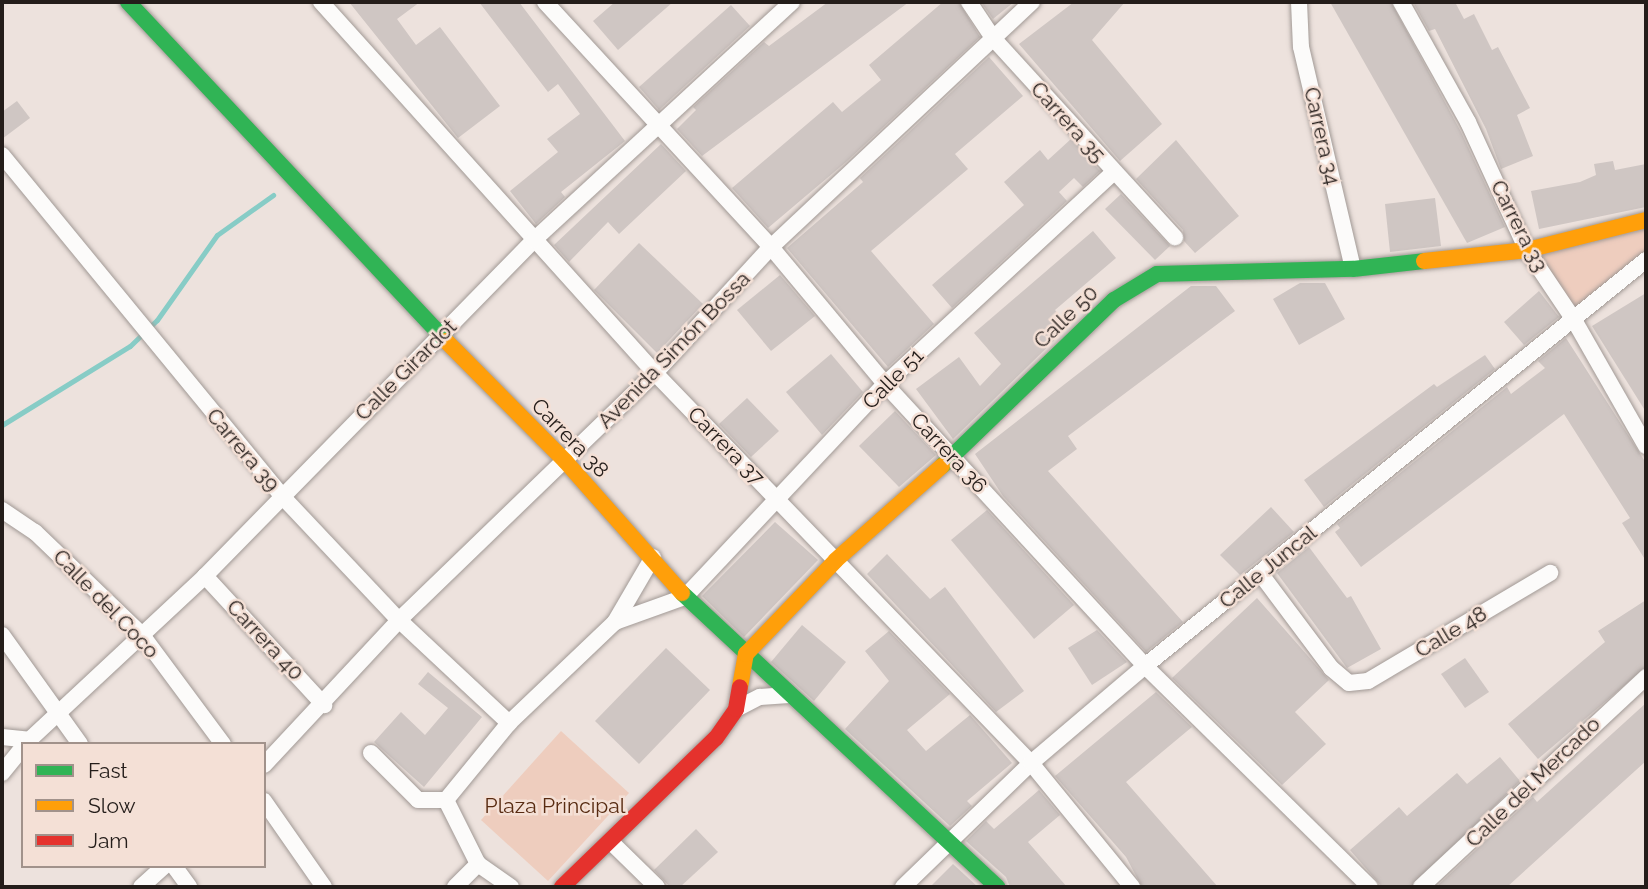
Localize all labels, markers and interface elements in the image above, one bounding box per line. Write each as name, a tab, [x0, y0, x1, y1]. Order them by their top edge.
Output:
street label: Carrera 35	[1025, 77, 1111, 167]
street label: Carrera 34	[1299, 85, 1345, 187]
street label: Carrera 33	[1485, 176, 1553, 276]
street label: Avenida Simón Bossa	[593, 266, 755, 434]
street label: Calle 50	[1029, 280, 1103, 354]
street label: Calle Girardot	[350, 314, 462, 426]
street label: Calle 51	[857, 343, 929, 415]
street label: Carrera 38	[526, 393, 614, 483]
street label: Carrera 37	[683, 402, 769, 490]
street label: Carrera 39	[201, 404, 285, 496]
street label: Carrera 36	[905, 408, 993, 498]
street label: Calle Juncal	[1214, 520, 1322, 614]
street label: Calle del Coco	[48, 544, 164, 664]
street label: Carrera 40	[221, 594, 309, 686]
street label: Calle 48	[1411, 601, 1491, 663]
street label: Calle del Mercado	[1460, 711, 1606, 853]
legend	[21, 742, 266, 868]
text: Fast	[88, 758, 128, 783]
text: Slow	[88, 793, 136, 818]
park label: Plaza Principal	[485, 793, 625, 819]
text: Jam	[88, 828, 129, 853]

